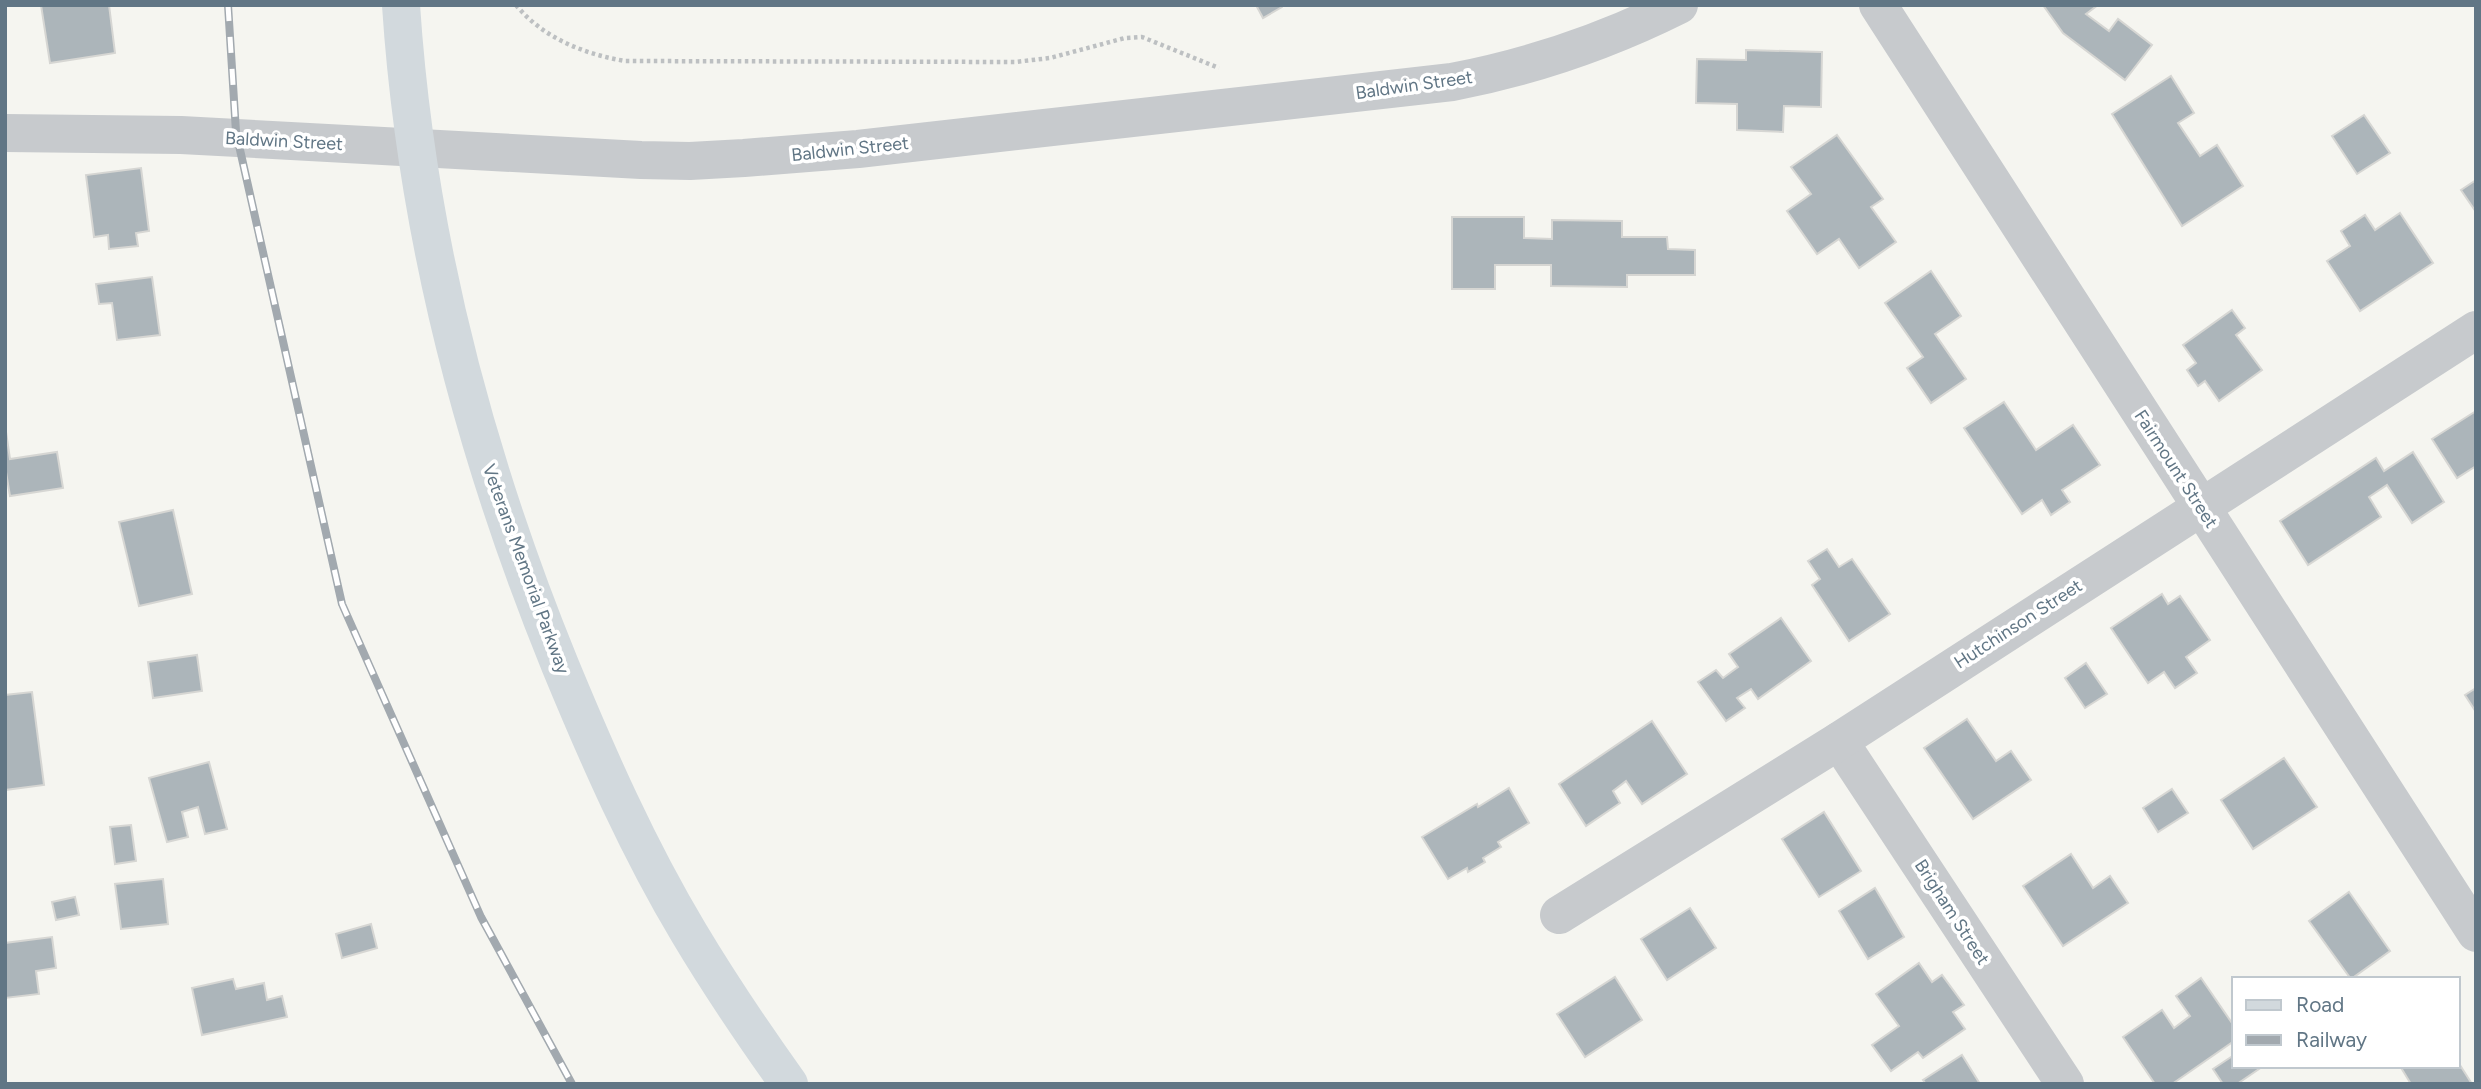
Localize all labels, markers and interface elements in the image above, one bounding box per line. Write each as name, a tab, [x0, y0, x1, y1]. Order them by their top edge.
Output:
street label: Baldwin Street	[1354, 66, 1474, 104]
street label: Baldwin Street	[225, 127, 344, 155]
street label: Baldwin Street	[790, 132, 910, 166]
street label: Fairmount Street	[2130, 406, 2223, 532]
street label: Veterans Memorial Parkway	[478, 461, 574, 677]
street label: Hutchinson Street	[1950, 574, 2086, 674]
street label: Brigham Street	[1910, 855, 1994, 969]
legend	[2232, 977, 2460, 1068]
text: Road	[2296, 992, 2344, 1017]
text: Railway	[2296, 1027, 2367, 1052]

